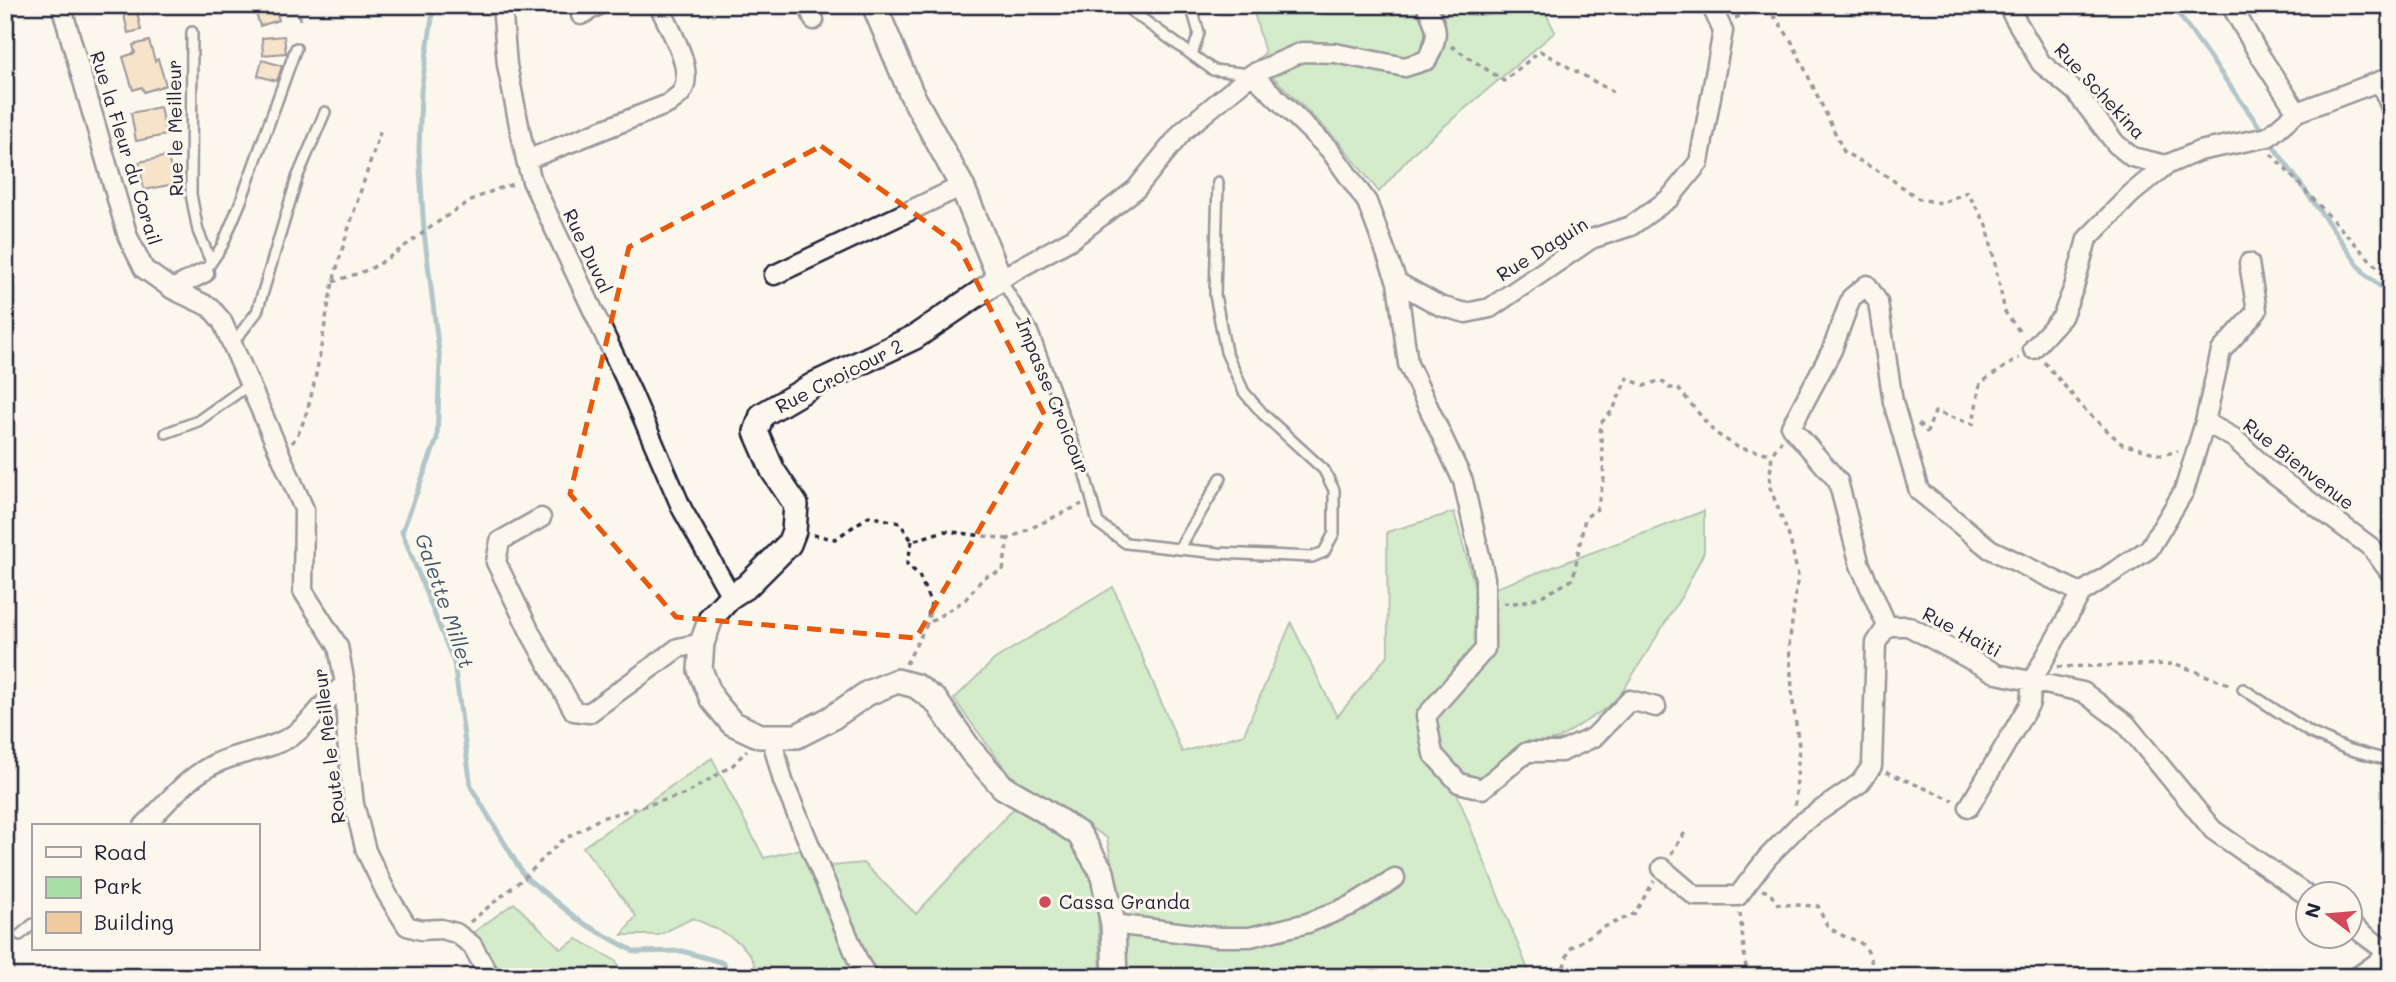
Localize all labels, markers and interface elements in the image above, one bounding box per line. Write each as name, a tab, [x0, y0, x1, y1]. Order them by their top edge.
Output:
street label: Rue Schekina	[2049, 37, 2151, 144]
street label: Rue la Fleur du Corail	[85, 48, 168, 248]
street label: Rue le Meilleur	[161, 59, 188, 197]
street label: Rue Duval	[558, 204, 619, 297]
street label: Rue Daguin	[1491, 211, 1592, 286]
street label: Impasse Croicour	[1011, 314, 1096, 477]
street label: Rue Croicour 2	[771, 333, 907, 418]
street label: Rue Bienvenue	[2238, 412, 2360, 515]
water label: Galette Millet	[410, 529, 481, 672]
street label: Rue Haïti	[1918, 600, 2006, 663]
street label: Route le Meilleur	[307, 667, 350, 825]
legend	[32, 824, 259, 950]
text: Road	[94, 838, 146, 865]
text: Park	[94, 872, 142, 899]
north arrow	[2294, 880, 2364, 950]
place label: Cassa Granda	[1059, 889, 1191, 914]
marker: Cassa Granda	[1037, 894, 1053, 910]
text: N	[2298, 900, 2326, 921]
text: Building	[94, 908, 174, 935]

